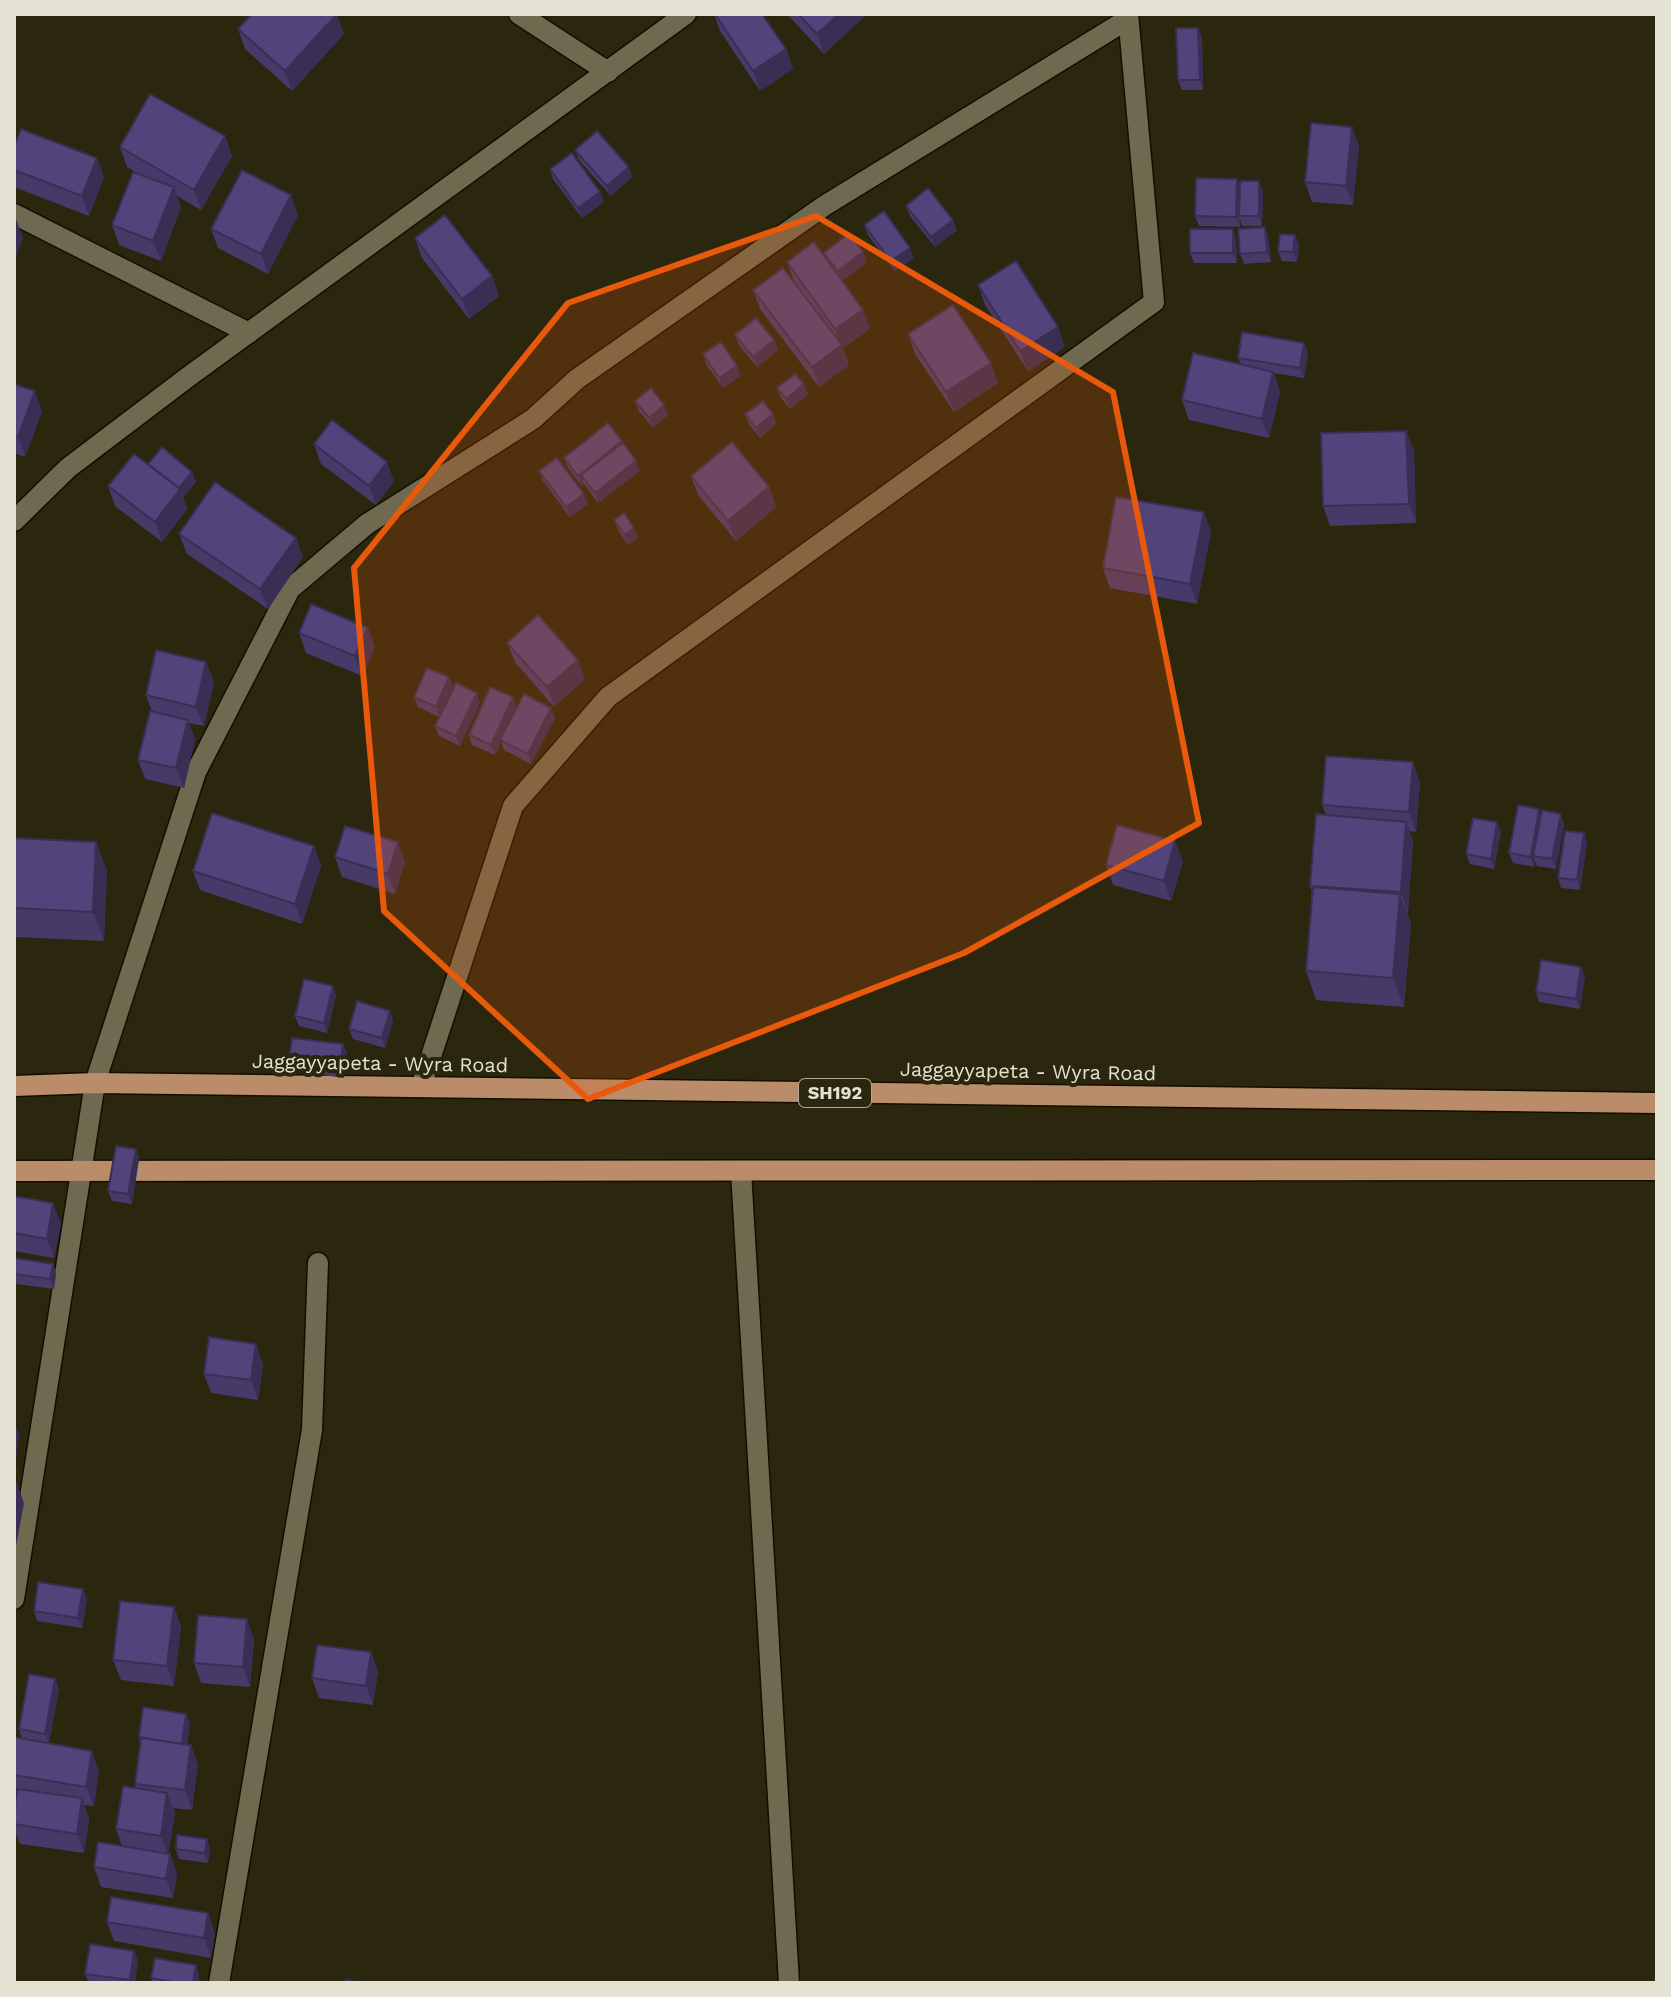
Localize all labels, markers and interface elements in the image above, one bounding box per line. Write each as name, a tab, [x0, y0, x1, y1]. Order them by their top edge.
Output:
street label: Jaggayyapeta - Wyra Road	[252, 1049, 508, 1077]
street label: Jaggayyapeta - Wyra Road	[900, 1057, 1156, 1085]
road number: SH192	[799, 1079, 871, 1107]

